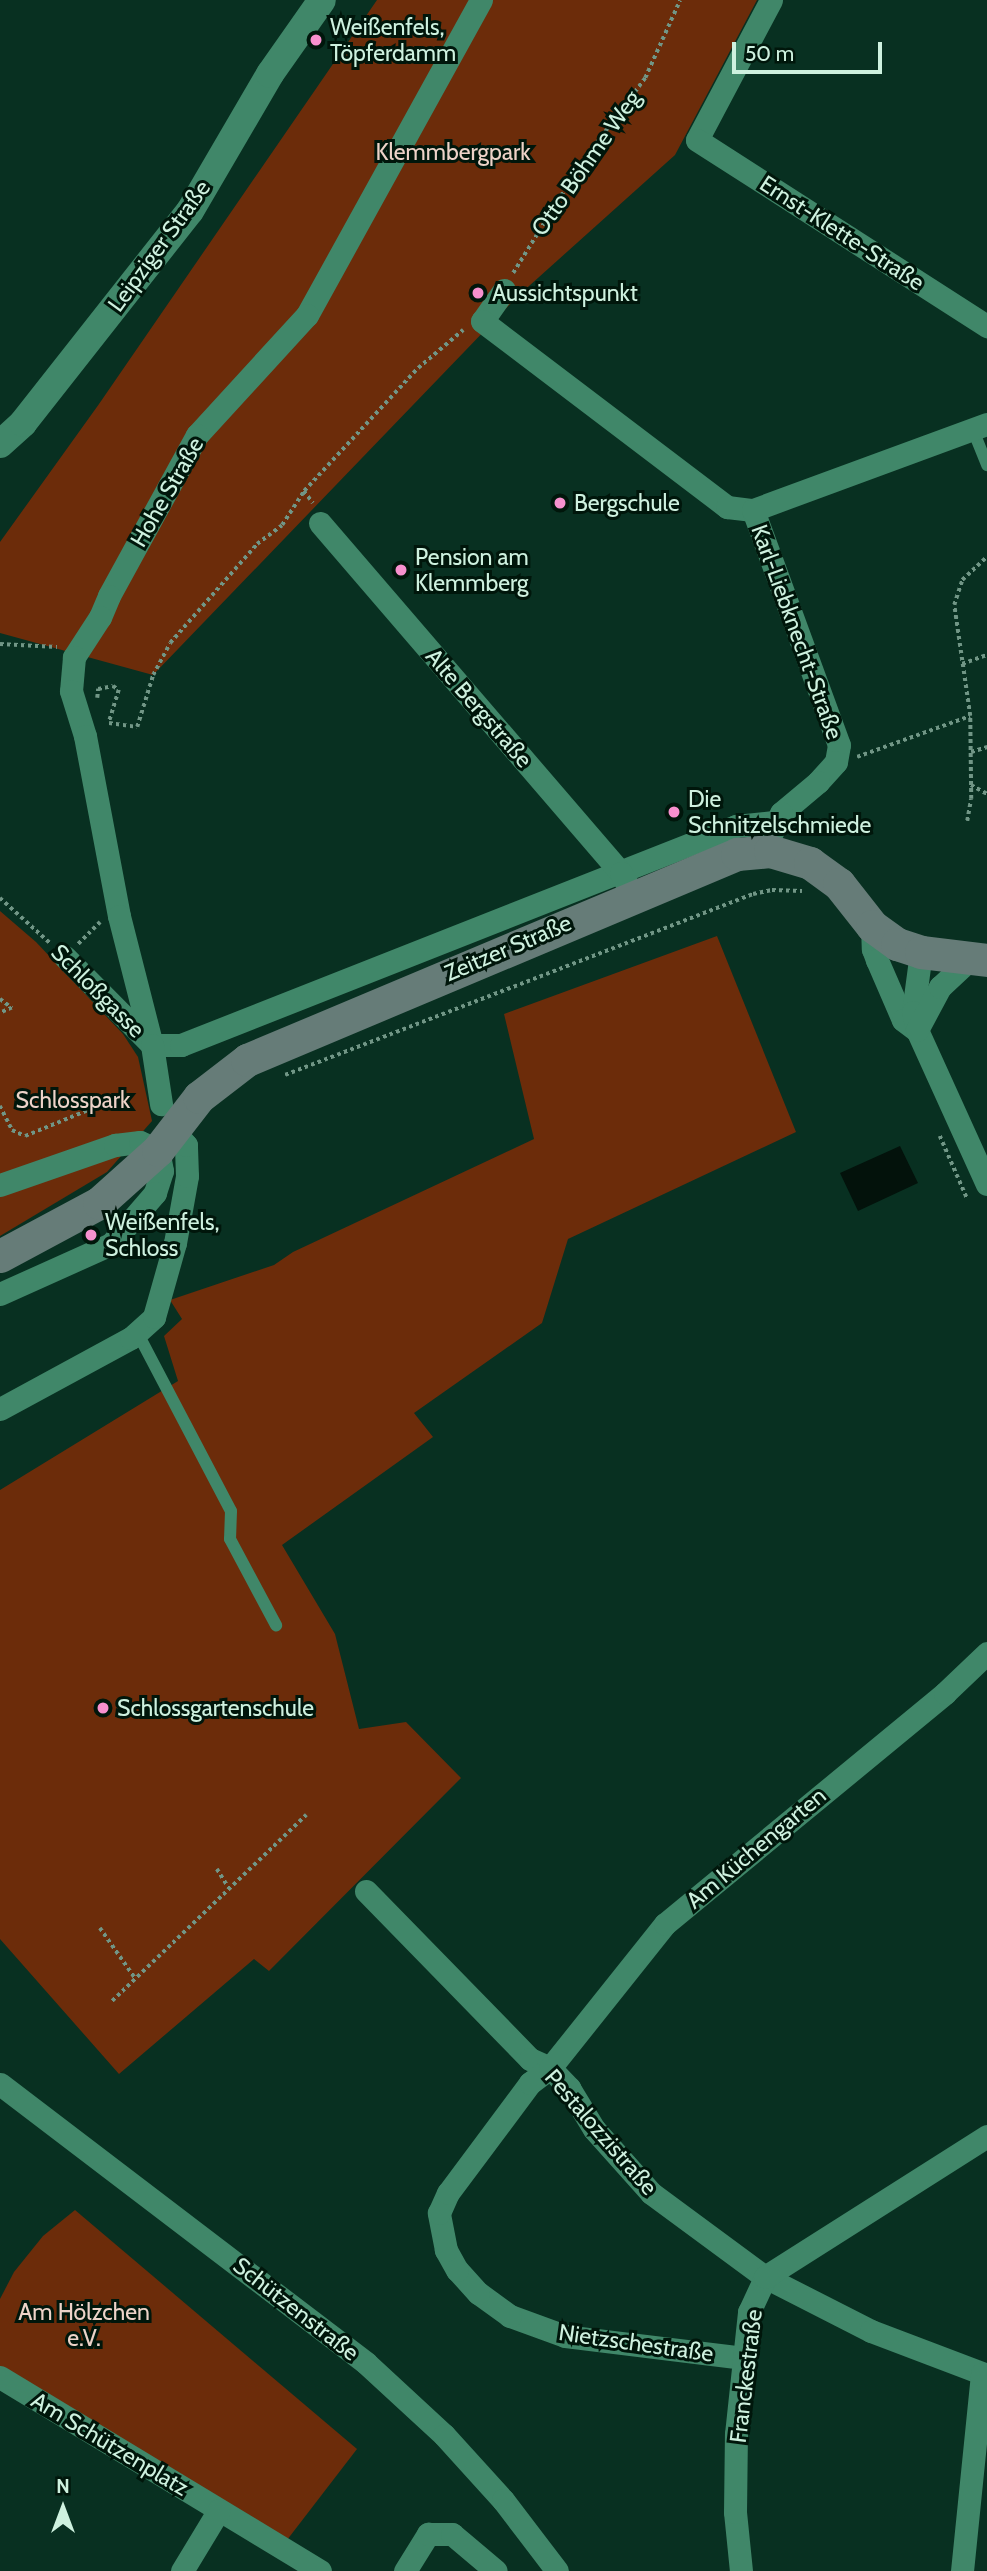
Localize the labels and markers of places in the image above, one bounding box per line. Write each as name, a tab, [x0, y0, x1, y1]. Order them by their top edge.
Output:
place label: Weißenfels, Töpferdamm	[330, 13, 456, 67]
marker: Weißenfels, Töpferdamm	[308, 32, 324, 48]
place label: Aussichtspunkt	[492, 279, 638, 307]
marker: Aussichtspunkt	[470, 285, 486, 301]
place label: Bergschule	[574, 489, 680, 517]
marker: Bergschule	[552, 495, 568, 511]
place label: Pension am Klemmberg	[415, 543, 529, 597]
marker: Pension am Klemmberg	[393, 562, 409, 578]
place label: Die Schnitzelschmiede	[688, 785, 871, 839]
marker: Die Schnitzelschmiede	[666, 804, 682, 820]
place label: Weißenfels, Schloss	[105, 1208, 219, 1262]
marker: Weißenfels, Schloss	[83, 1227, 99, 1243]
place label: Schlossgartenschule	[117, 1694, 314, 1722]
marker: Schlossgartenschule	[95, 1700, 111, 1716]

